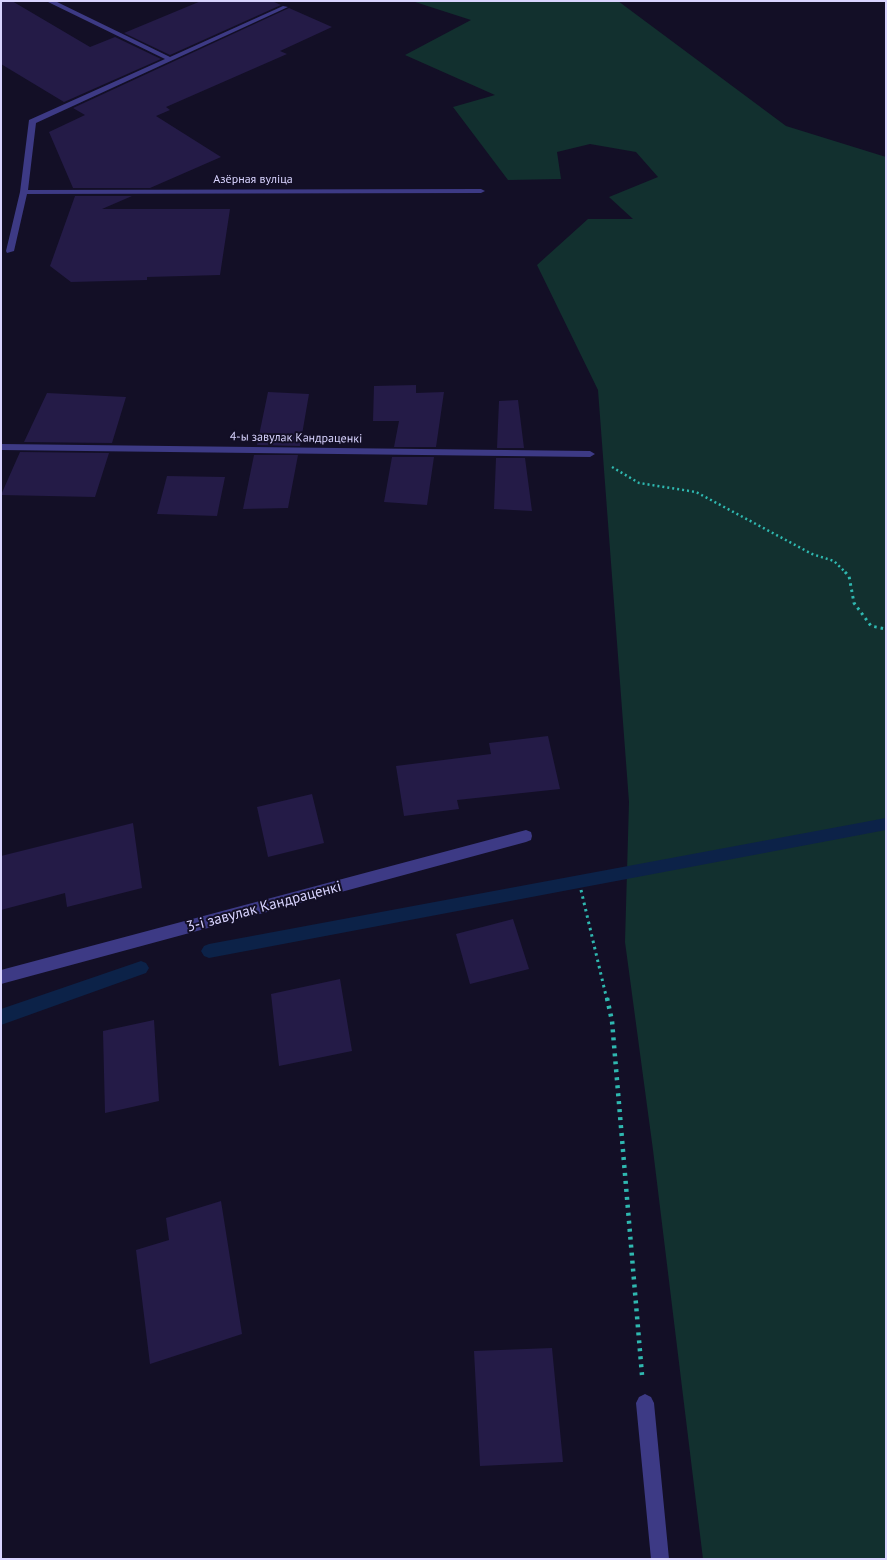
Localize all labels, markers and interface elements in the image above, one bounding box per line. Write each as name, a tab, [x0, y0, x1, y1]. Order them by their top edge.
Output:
street label: Азёрная вуліца	[213, 173, 293, 187]
street label: 4-ы завулак Кандраценкі	[230, 430, 362, 446]
street label: 3-і завулак Кандраценкі	[185, 878, 343, 936]

